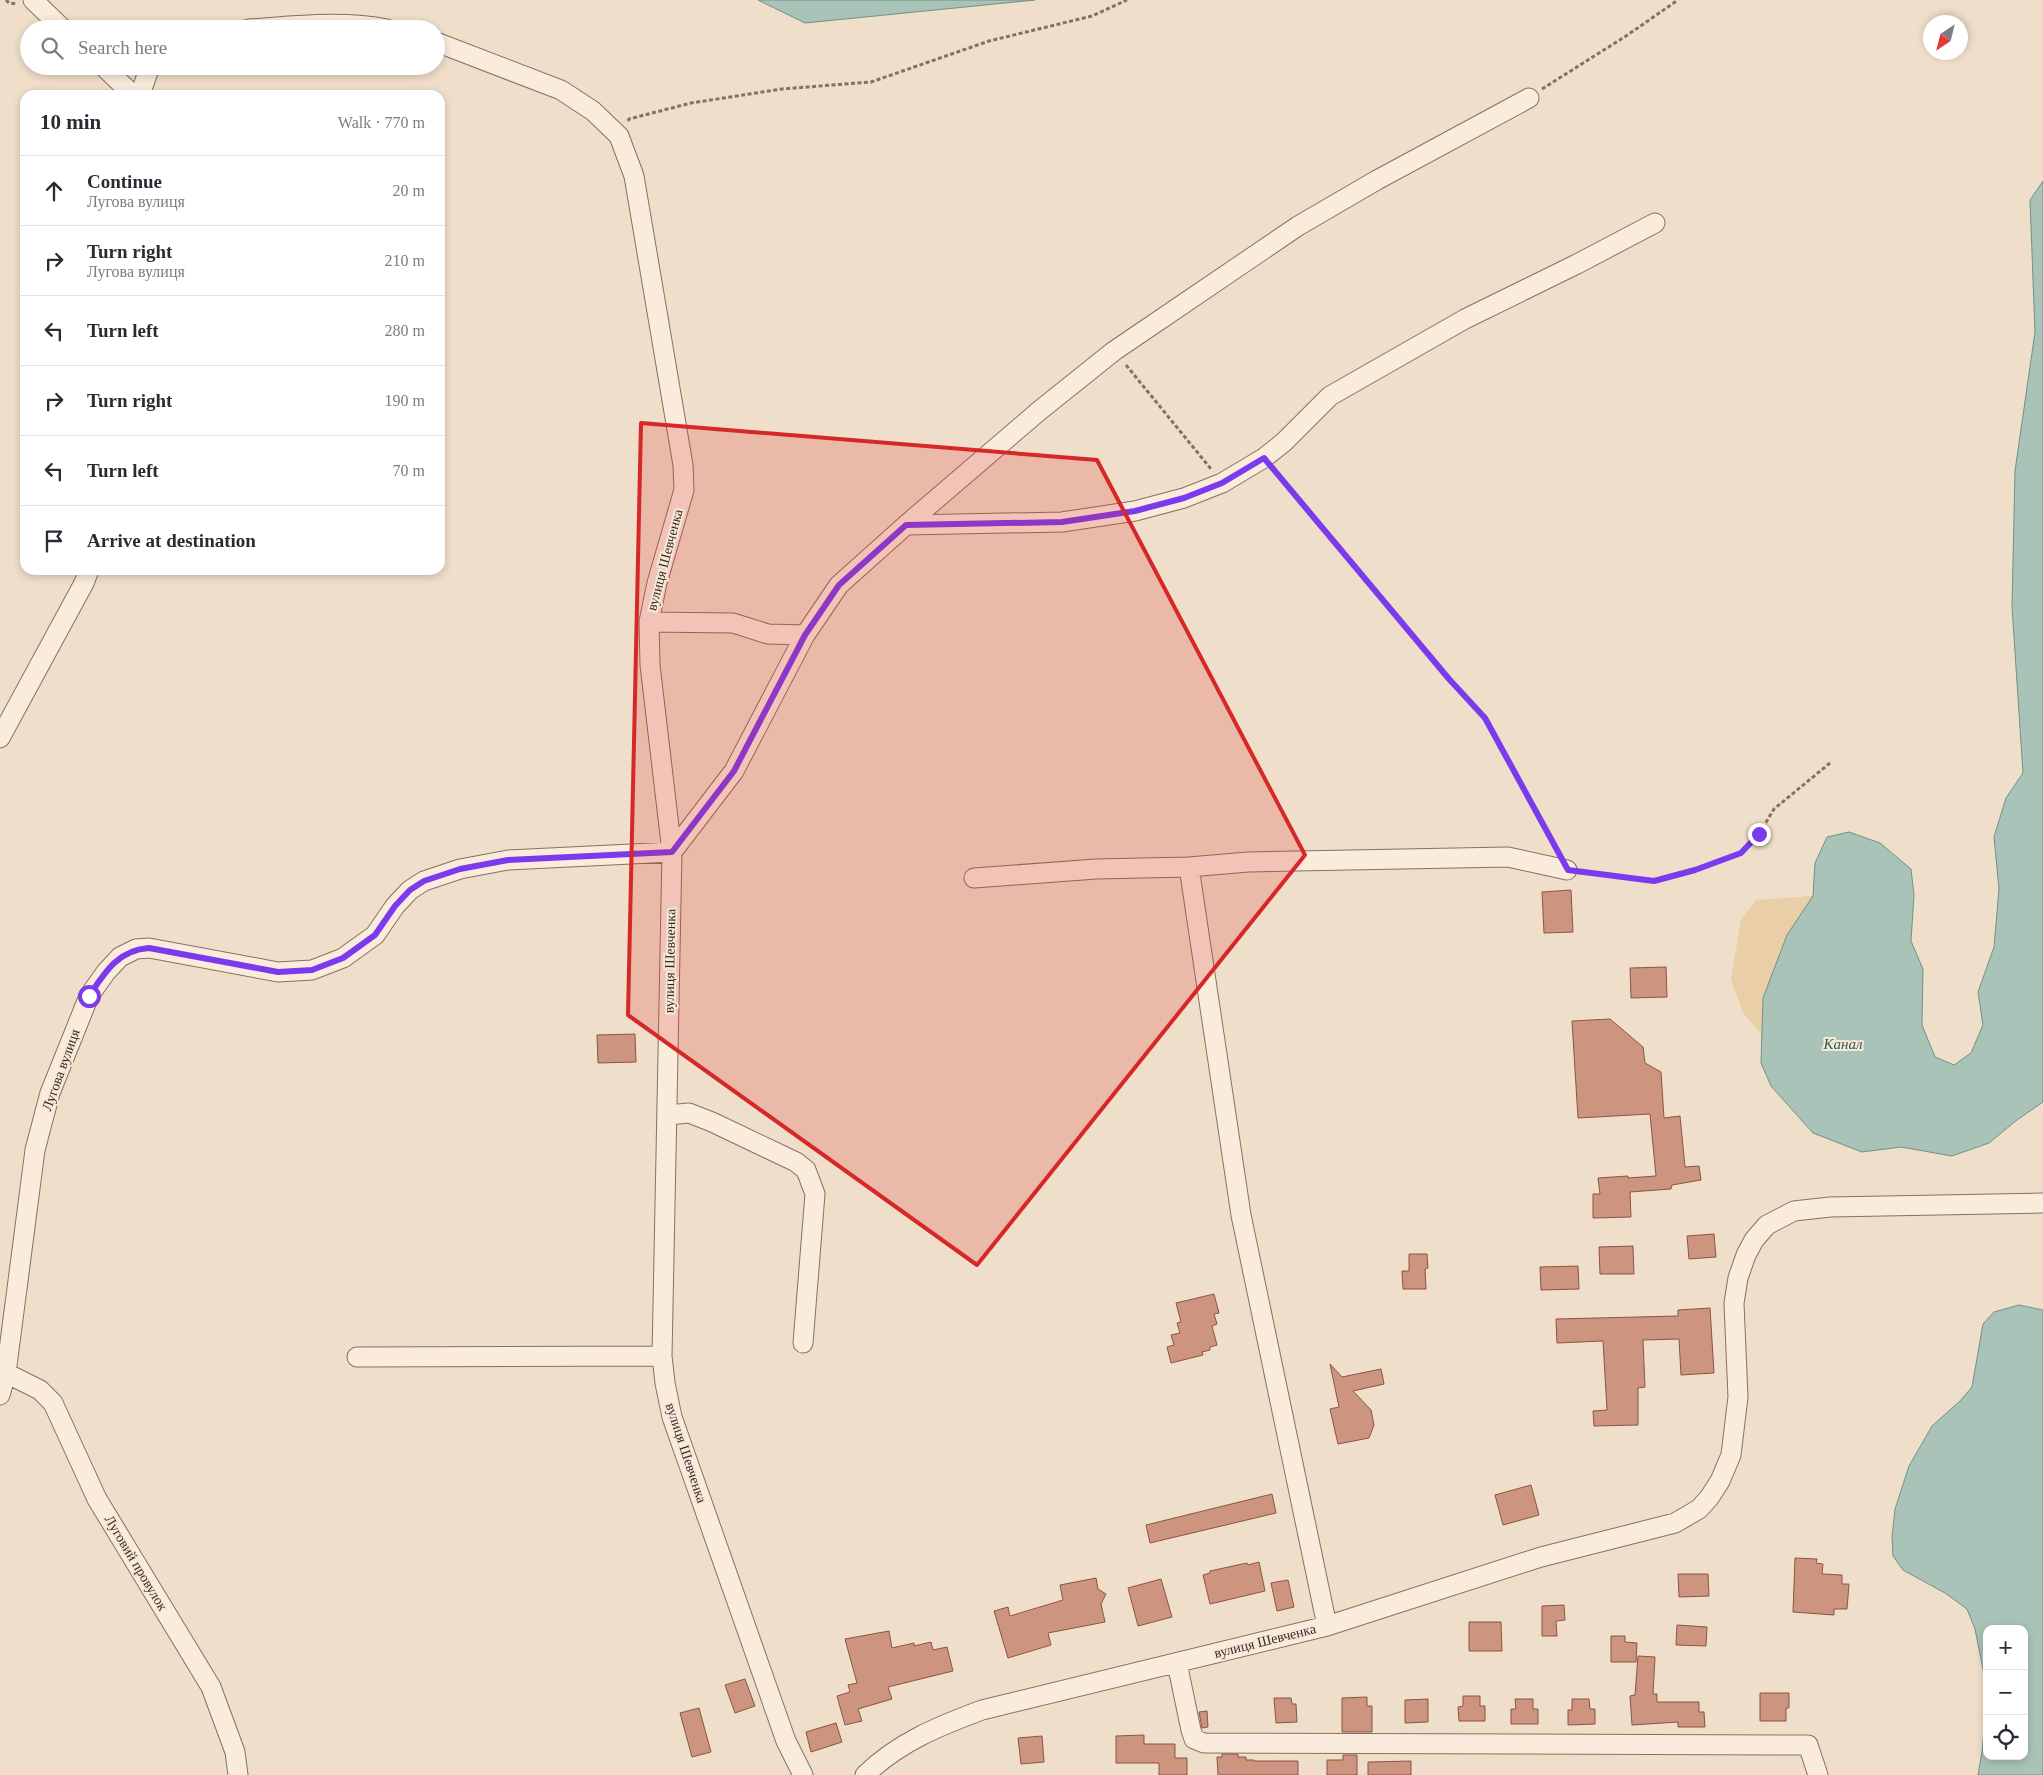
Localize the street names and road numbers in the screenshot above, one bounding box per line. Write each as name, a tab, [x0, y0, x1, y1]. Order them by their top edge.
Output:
street label: вулиця Шевченка	[644, 507, 686, 612]
street label: вулиця Шевченка	[662, 908, 678, 1013]
street label: Лугова вулиця	[39, 1027, 83, 1113]
street label: вулиця Шевченка	[663, 1401, 710, 1506]
street label: Луговий провулок	[102, 1513, 170, 1614]
street label: вулиця Шевченка	[1213, 1621, 1318, 1661]

